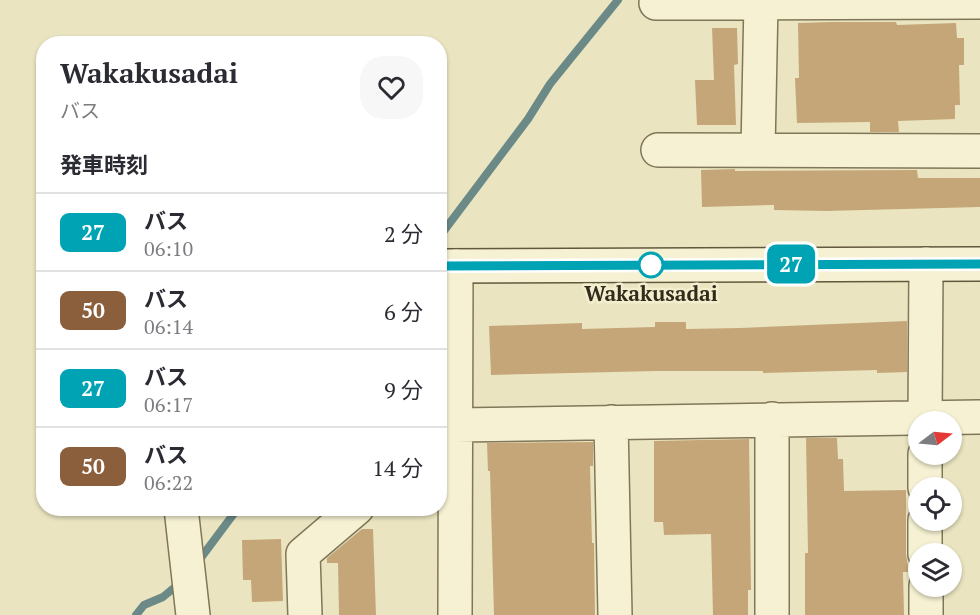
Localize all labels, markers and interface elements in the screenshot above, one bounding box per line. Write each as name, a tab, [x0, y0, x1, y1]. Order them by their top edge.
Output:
text: Wakakusadai	[60, 54, 238, 91]
button: heart	[360, 56, 423, 119]
text: バス	[60, 97, 100, 124]
text: 発車時刻	[60, 150, 148, 179]
text: バス	[144, 206, 188, 235]
text: 27	[81, 218, 105, 246]
text: 2 分	[384, 219, 423, 248]
text: 06:10	[144, 235, 193, 262]
line badge: 27	[764, 244, 818, 284]
text: 27	[779, 250, 803, 278]
marker: Wakakusadai	[638, 252, 664, 278]
place label: Wakakusadai	[584, 279, 718, 307]
text: バス	[144, 284, 188, 313]
text: 50	[81, 296, 105, 324]
text: 6 分	[384, 297, 423, 326]
text: 06:14	[144, 313, 193, 340]
text: バス	[144, 362, 188, 391]
text: 27	[81, 374, 105, 402]
text: 9 分	[384, 375, 423, 404]
text: 06:17	[144, 391, 193, 418]
north arrow	[908, 411, 962, 465]
map controls	[908, 411, 962, 597]
text: バス	[144, 440, 188, 469]
text: 50	[81, 452, 105, 480]
text: 14 分	[372, 453, 423, 482]
text: 06:22	[144, 469, 193, 496]
button: locate	[908, 477, 962, 531]
button: layers	[908, 543, 962, 597]

